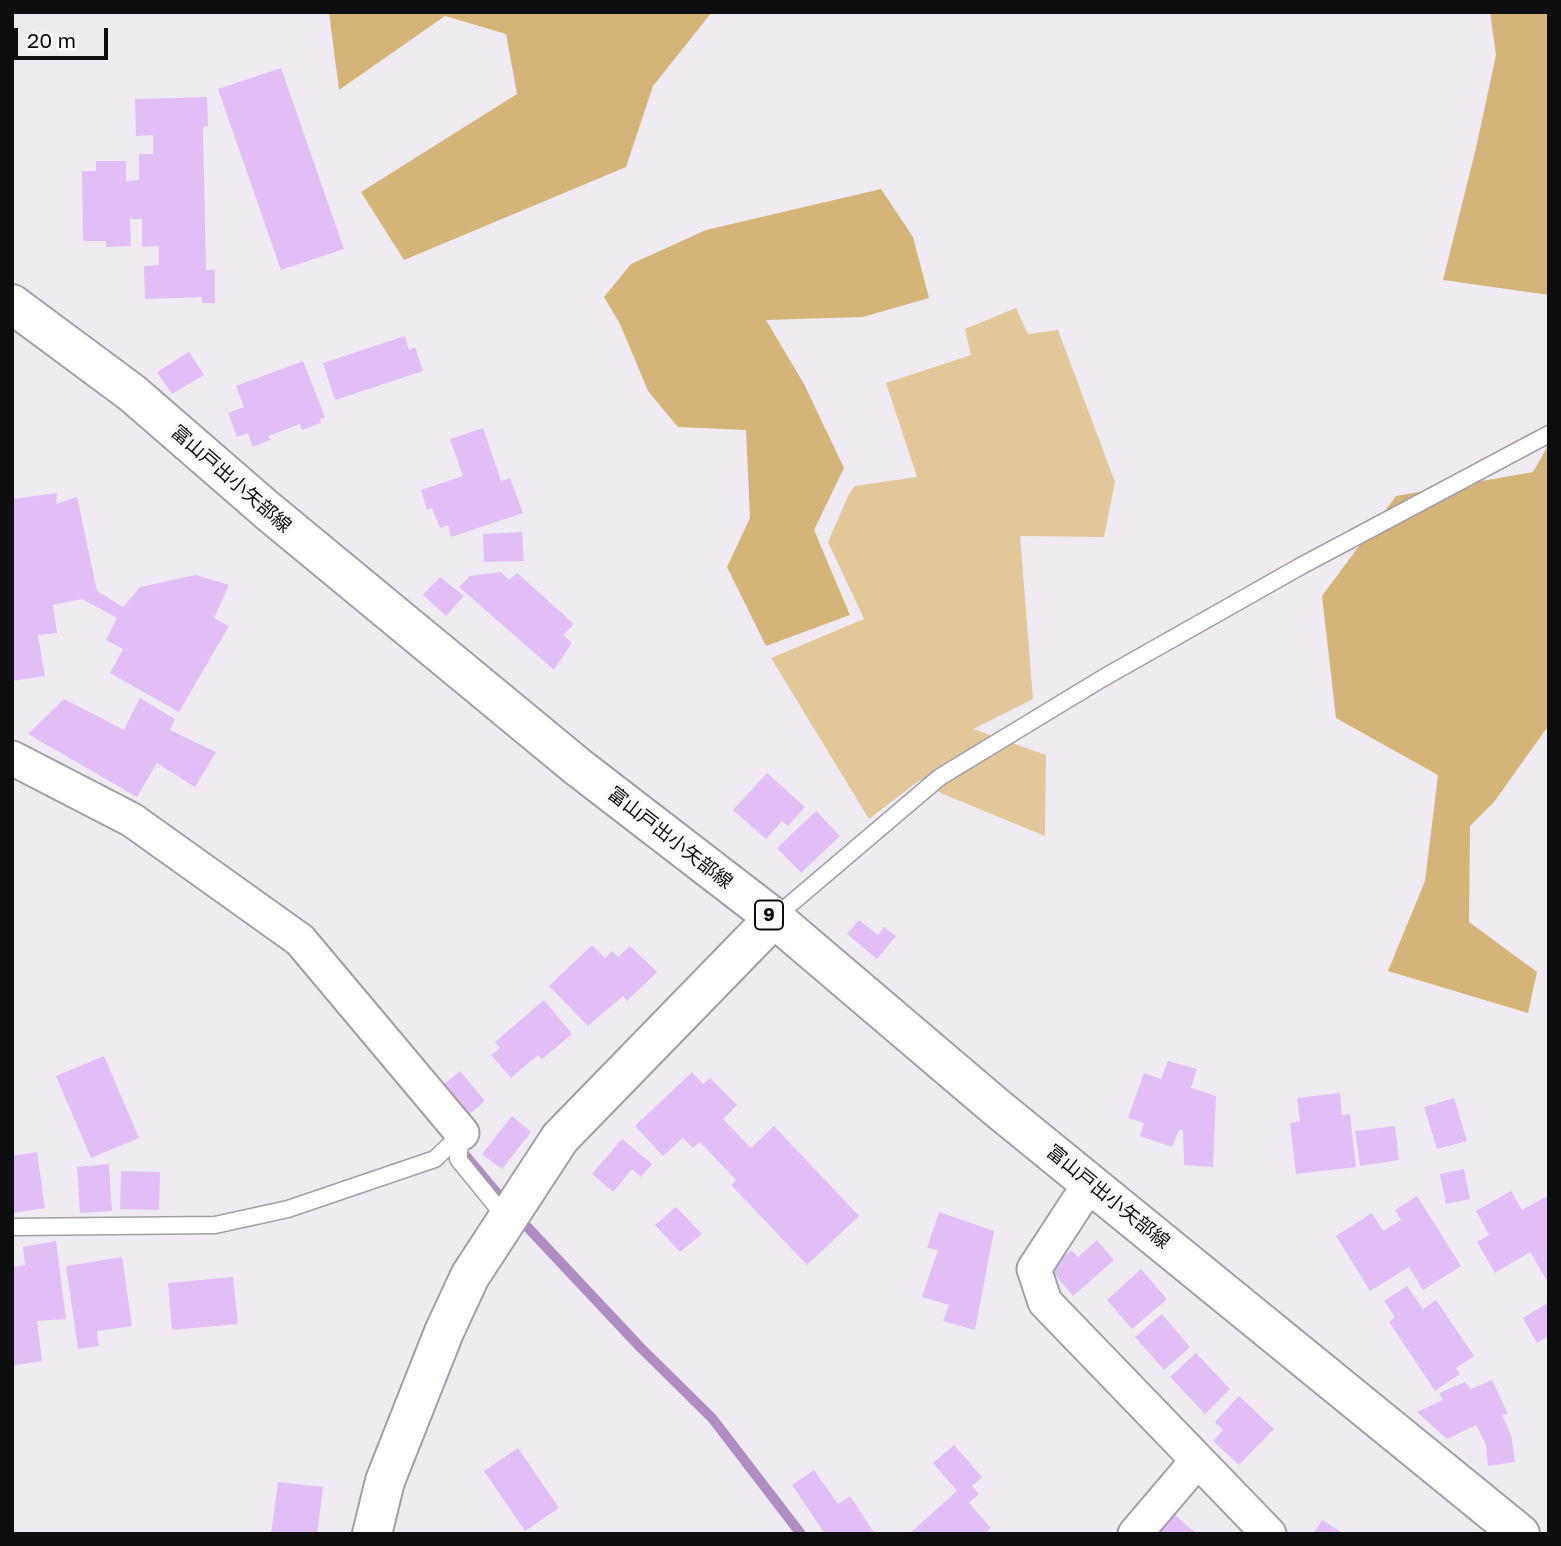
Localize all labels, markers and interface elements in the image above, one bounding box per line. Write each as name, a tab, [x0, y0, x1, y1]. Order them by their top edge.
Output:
scale bar	[18, 14, 112, 58]
text: 20 m	[27, 27, 76, 53]
street label: 富山戸出小矢部線	[166, 421, 296, 537]
street label: 富山戸出小矢部線	[603, 782, 737, 894]
road number: 9	[755, 900, 783, 930]
street label: 富山戸出小矢部線	[1042, 1140, 1174, 1254]

